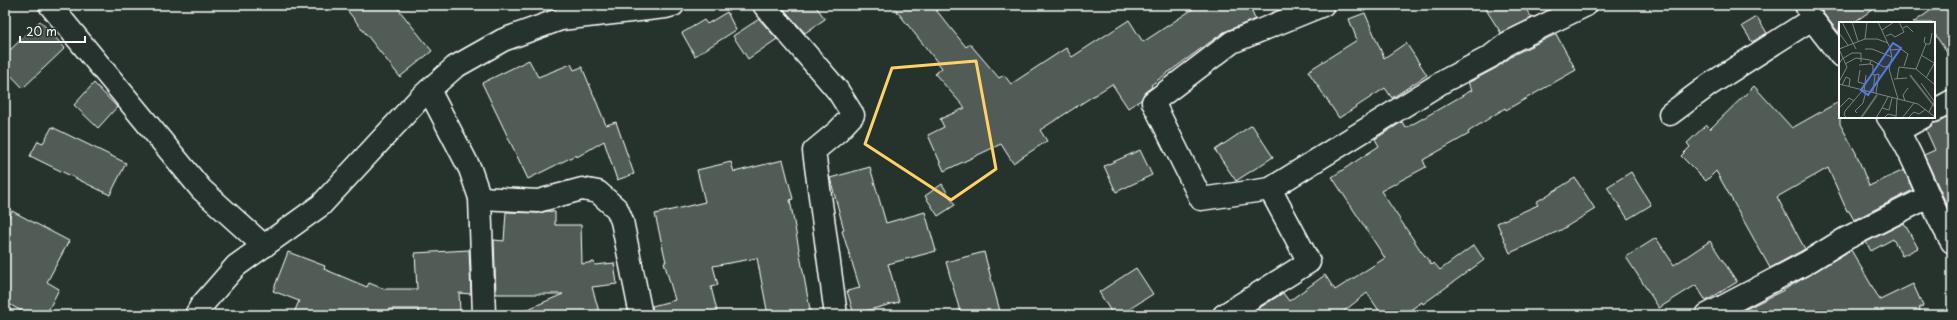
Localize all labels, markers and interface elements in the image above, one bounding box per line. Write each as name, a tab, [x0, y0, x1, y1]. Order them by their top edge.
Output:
scale bar	[20, 18, 85, 44]
text: 20 m	[26, 22, 57, 40]
inset map	[1839, 22, 1935, 118]

